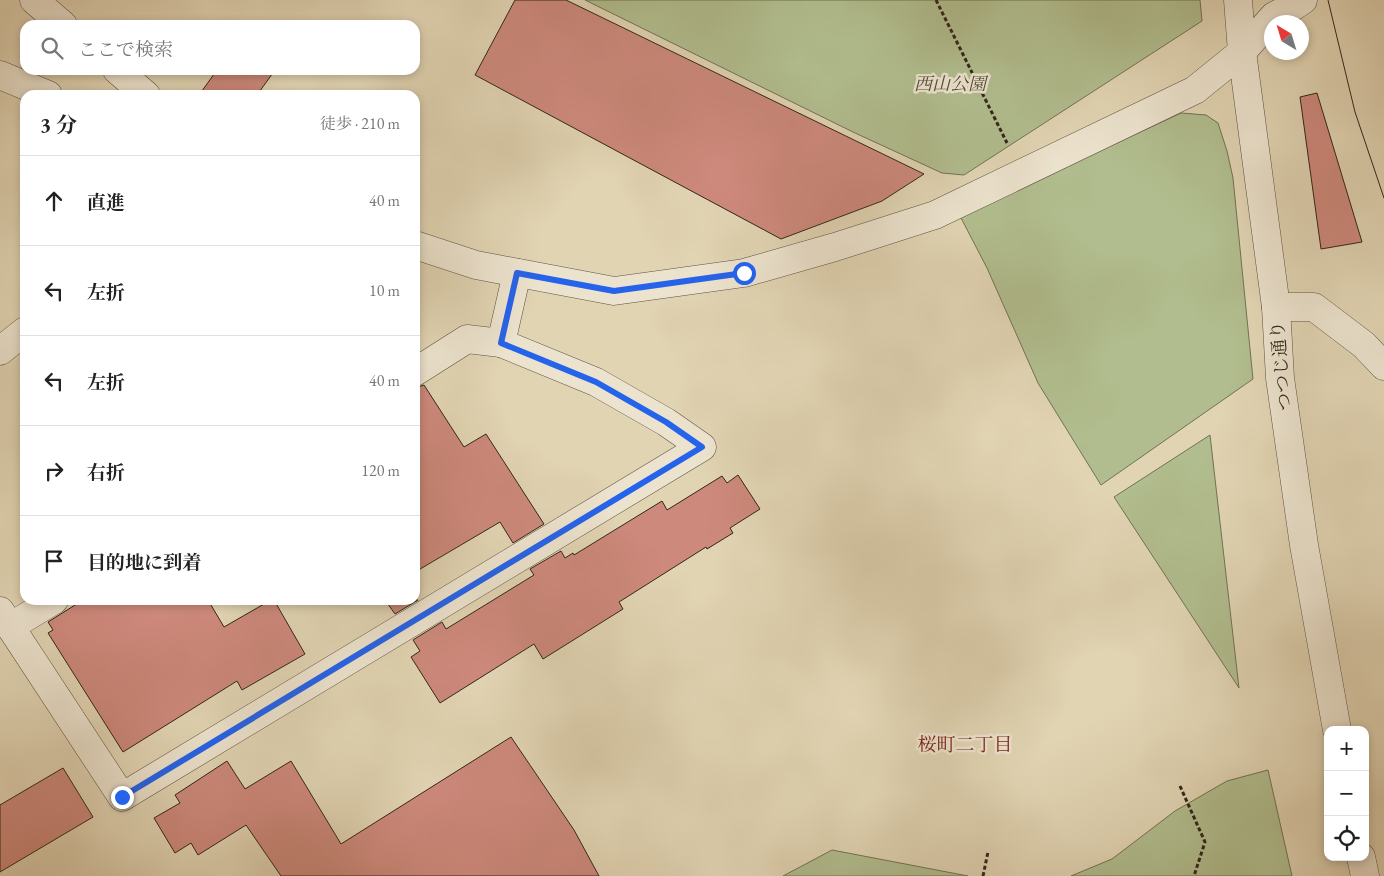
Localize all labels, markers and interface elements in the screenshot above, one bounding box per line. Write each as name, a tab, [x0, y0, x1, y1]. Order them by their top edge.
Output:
north arrow	[1264, 15, 1309, 60]
search box	[20, 20, 420, 75]
icon: search	[38, 34, 66, 62]
text: ここで検索	[78, 37, 173, 62]
park label: 西山公園	[914, 72, 989, 95]
text: 3 分	[40, 111, 77, 138]
text: 徒歩 · 210 m	[320, 113, 400, 134]
icon: ahead	[40, 187, 68, 215]
text: 直進	[87, 190, 125, 215]
text: 40 m	[369, 190, 400, 211]
route start	[733, 262, 756, 285]
icon: left	[40, 277, 68, 305]
text: 左折	[87, 280, 125, 305]
text: 10 m	[369, 280, 400, 301]
street label: つつじ通り	[1265, 320, 1296, 412]
icon: left	[40, 367, 68, 395]
text: 左折	[87, 370, 125, 395]
text: 40 m	[369, 370, 400, 391]
icon: right	[40, 457, 68, 485]
text: 右折	[87, 460, 125, 485]
text: 120 m	[361, 460, 400, 481]
icon: arrive	[40, 547, 68, 575]
text: 目的地に到着	[87, 550, 201, 575]
map controls	[1324, 726, 1369, 861]
button: +	[1324, 726, 1369, 771]
district label: 桜町二丁目	[917, 732, 1013, 757]
button: −	[1324, 771, 1369, 816]
route end	[111, 786, 134, 809]
button: locate	[1324, 816, 1369, 861]

